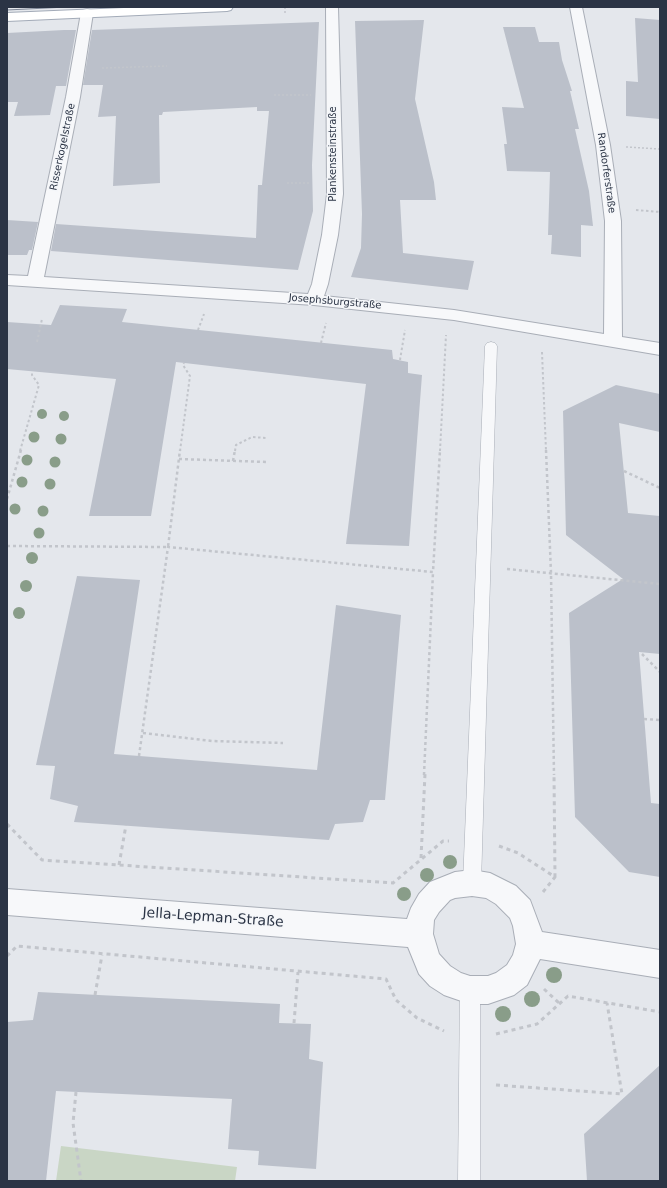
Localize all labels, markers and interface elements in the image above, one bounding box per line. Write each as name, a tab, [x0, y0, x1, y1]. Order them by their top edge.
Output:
street label: Risserkogelstraße	[48, 102, 78, 192]
street label: Plankensteinstraße	[327, 106, 339, 202]
street label: Randorferstraße	[594, 132, 618, 214]
street label: Josephsburgstraße	[288, 292, 382, 312]
street label: Jella-Lepman-Straße	[142, 905, 284, 931]

